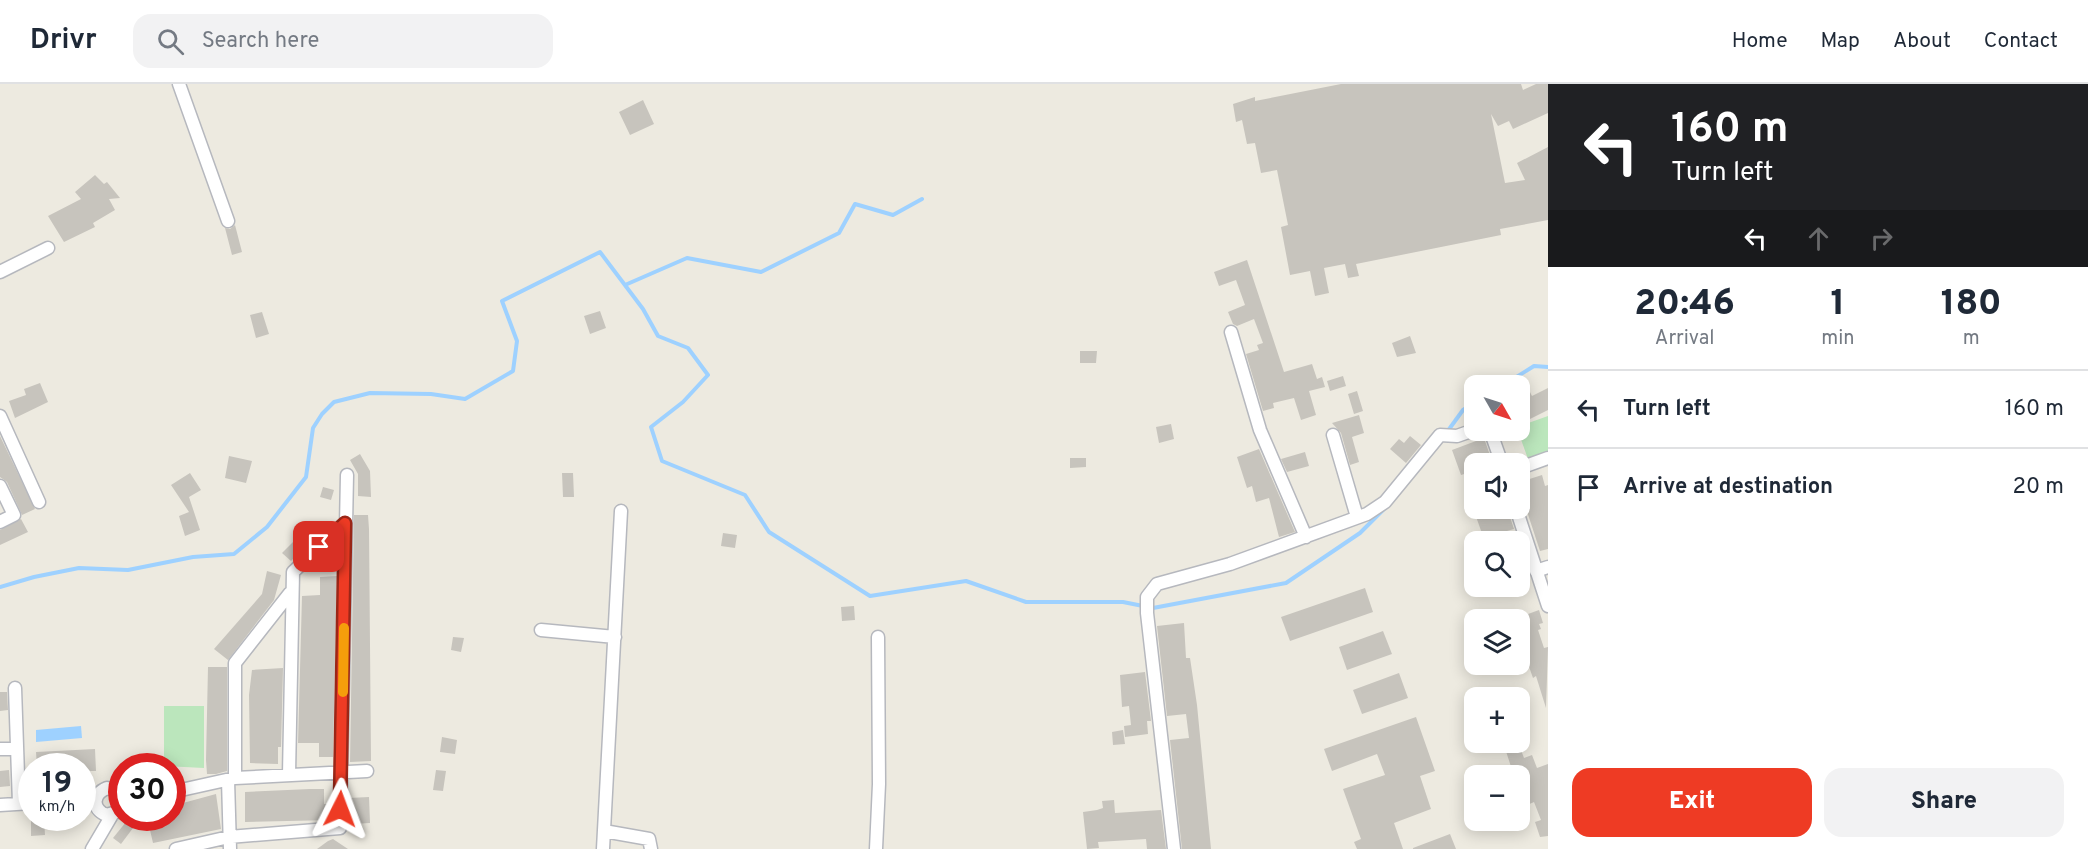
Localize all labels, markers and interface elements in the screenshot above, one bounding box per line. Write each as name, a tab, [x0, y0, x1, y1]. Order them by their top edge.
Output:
search box	[133, 14, 553, 68]
text: Drivr	[30, 23, 97, 59]
icon: search	[154, 25, 187, 58]
text: Search here	[202, 28, 319, 55]
text: Home	[1732, 28, 1788, 55]
text: Map	[1821, 28, 1860, 55]
text: About	[1893, 28, 1951, 55]
text: Contact	[1984, 28, 2058, 55]
text: 160 m	[1671, 104, 1789, 157]
icon: left	[1572, 108, 1650, 186]
text: Turn left	[1671, 156, 1773, 190]
icon: left	[1739, 222, 1772, 255]
icon: ahead	[1802, 222, 1835, 255]
icon: right	[1865, 222, 1898, 255]
text: 20:46	[1634, 282, 1735, 328]
text: 1	[1830, 282, 1845, 328]
text: 180	[1941, 282, 2002, 328]
text: Arrival	[1655, 326, 1714, 352]
text: min	[1821, 326, 1855, 352]
text: m	[1963, 326, 1980, 352]
north arrow	[1464, 375, 1530, 441]
map controls	[1464, 375, 1530, 831]
icon: left	[1572, 393, 1605, 426]
text: Turn left	[1623, 396, 1711, 423]
text: 160 m	[2005, 396, 2064, 423]
button: sound	[1464, 453, 1530, 519]
icon: arrive	[1572, 471, 1605, 504]
text: Arrive at destination	[1623, 474, 1833, 501]
text: 20 m	[2013, 474, 2064, 501]
pin	[293, 521, 344, 572]
icon: arrive	[302, 530, 335, 563]
button: search	[1464, 531, 1530, 597]
button: layers	[1464, 609, 1530, 675]
button: +	[1464, 687, 1530, 753]
speed limit sign: 30	[108, 753, 186, 831]
button: −	[1464, 765, 1530, 831]
text: 19	[42, 766, 72, 803]
button: Exit	[1572, 768, 1812, 837]
button: Share	[1824, 768, 2064, 837]
position arrow	[308, 777, 372, 841]
text: km/h	[39, 798, 75, 817]

